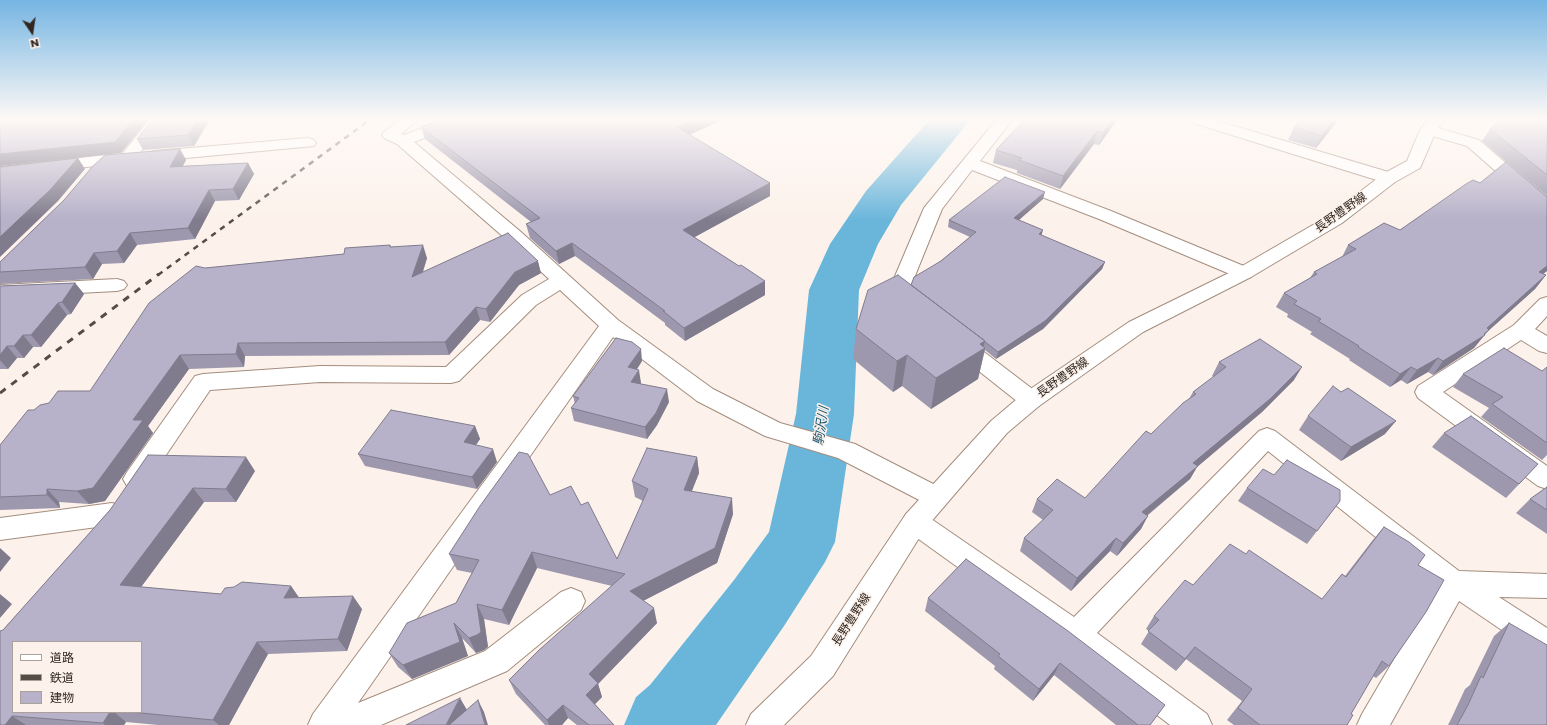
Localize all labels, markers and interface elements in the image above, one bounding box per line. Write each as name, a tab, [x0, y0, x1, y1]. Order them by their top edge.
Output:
north arrow	[12, 12, 52, 52]
text: N	[29, 35, 41, 52]
street label: 長野豊野線	[1312, 190, 1370, 236]
street label: 長野豊野線	[1034, 355, 1092, 401]
water label: 駒沢川	[811, 406, 833, 446]
street label: 長野豊野線	[830, 591, 874, 649]
legend	[12, 641, 142, 713]
text: 道路	[50, 649, 74, 666]
text: 鉄道	[50, 669, 74, 686]
text: 建物	[50, 689, 74, 706]

